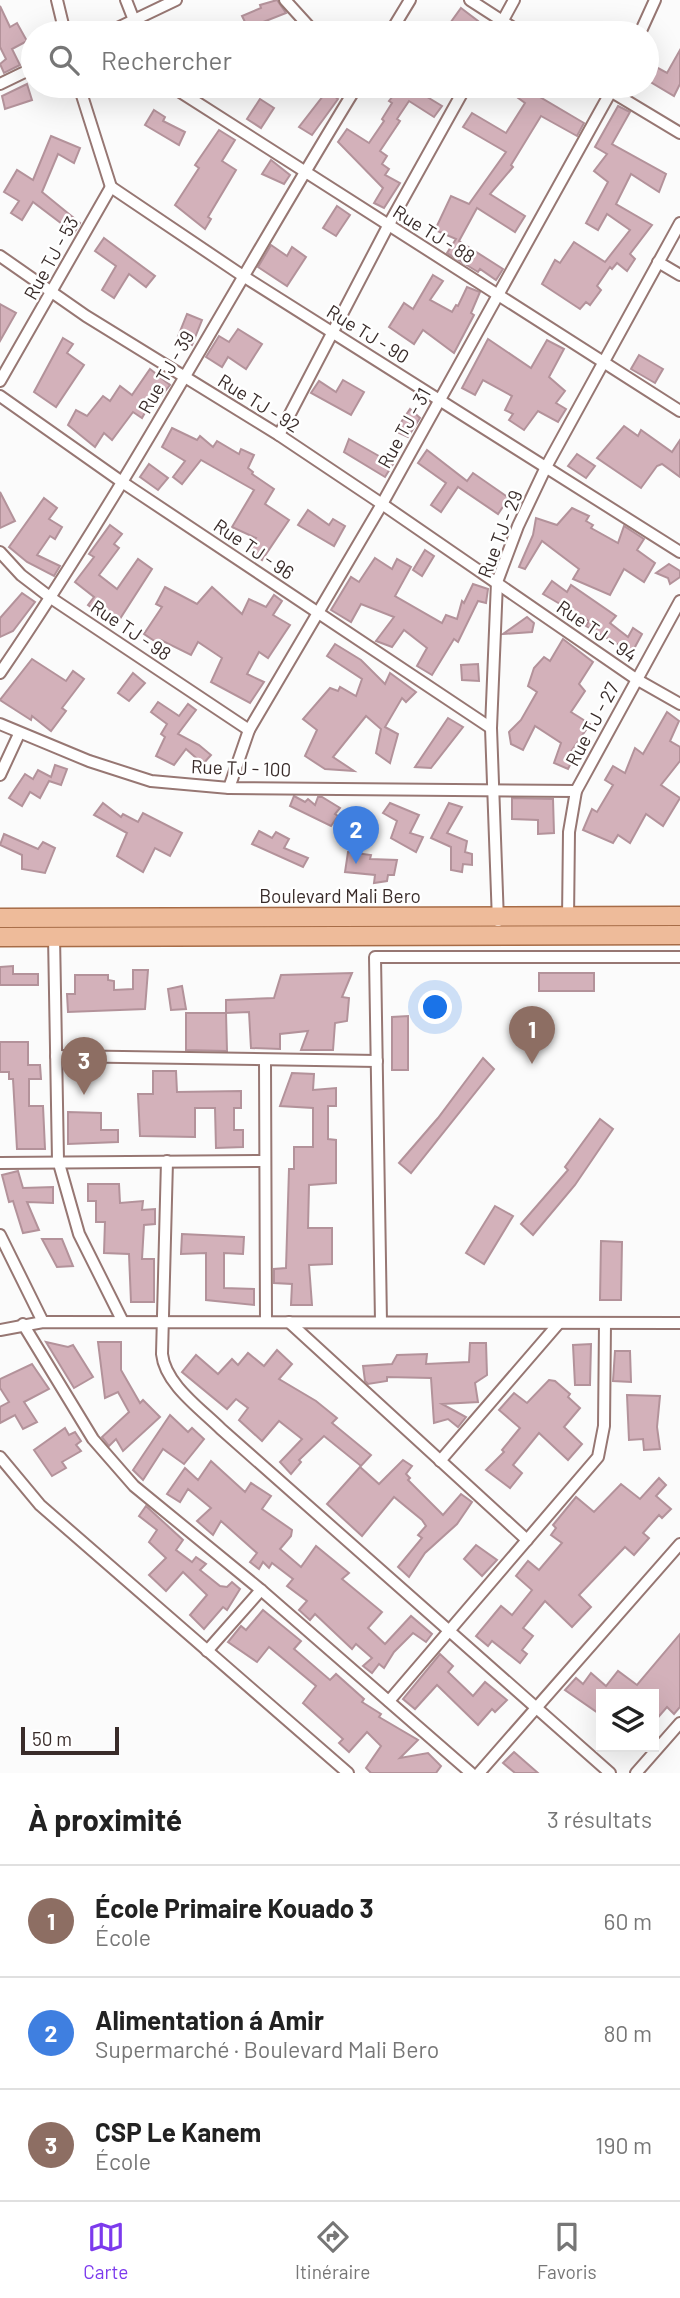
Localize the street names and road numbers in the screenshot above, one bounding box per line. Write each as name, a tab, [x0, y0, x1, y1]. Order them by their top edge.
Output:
street label: Rue TJ - 88	[389, 199, 479, 268]
street label: Rue TJ - 53	[18, 212, 83, 303]
street label: Rue TJ - 90	[323, 299, 414, 368]
street label: Rue TJ - 39	[133, 326, 198, 417]
street label: Rue TJ - 92	[214, 368, 304, 437]
street label: Rue TJ - 31	[372, 383, 435, 472]
street label: Rue TJ - 29	[472, 487, 527, 581]
street label: Rue TJ - 96	[210, 513, 299, 584]
street label: Rue TJ - 98	[87, 594, 176, 665]
street label: Rue TJ - 94	[553, 595, 642, 667]
street label: Rue TJ - 27	[560, 678, 623, 770]
street label: Rue TJ - 100	[190, 754, 292, 781]
street label: Boulevard Mali Bero	[259, 884, 421, 907]

